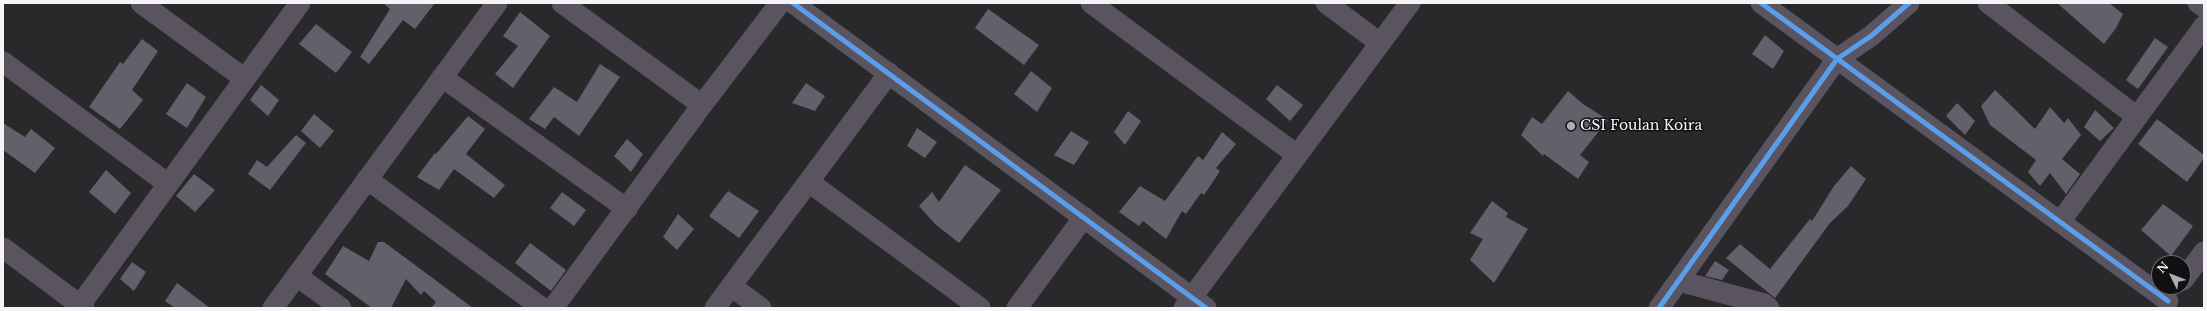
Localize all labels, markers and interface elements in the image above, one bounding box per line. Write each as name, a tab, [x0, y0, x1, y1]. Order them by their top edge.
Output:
place label: CSI Foulan Koira	[1580, 118, 1702, 134]
marker: CSI Foulan Koira	[1565, 120, 1577, 132]
north arrow	[2151, 255, 2191, 295]
text: N	[2154, 259, 2172, 276]

